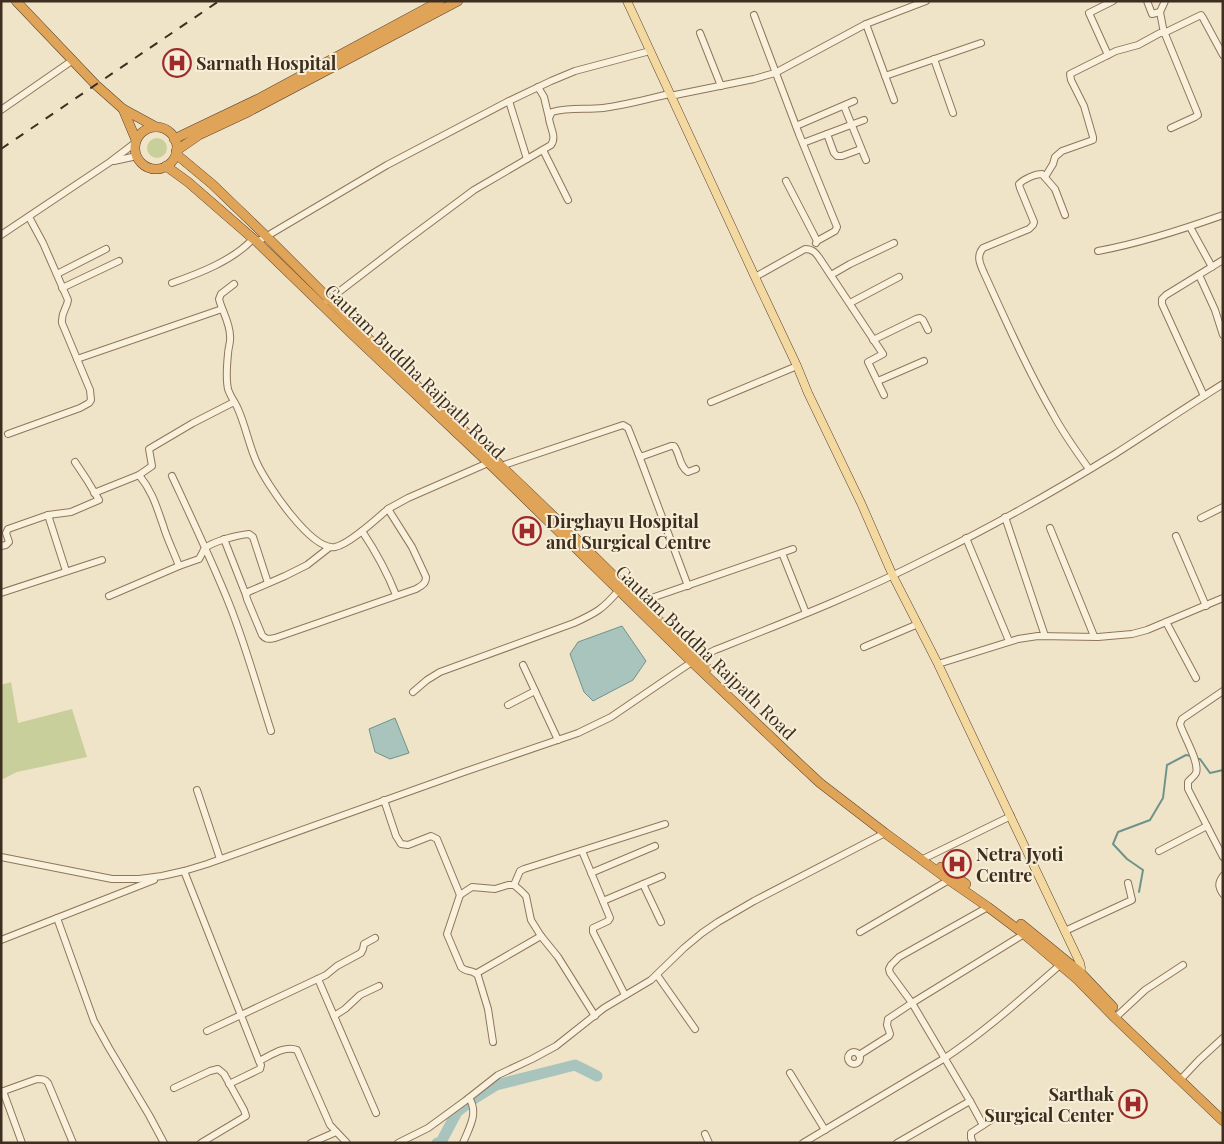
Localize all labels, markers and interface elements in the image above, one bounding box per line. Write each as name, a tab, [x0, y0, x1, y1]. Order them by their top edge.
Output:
hospital icon: Sarnath Hospital	[162, 48, 192, 78]
place label: Sarnath Hospital	[196, 51, 337, 75]
street label: Gautam Buddha Rajpath Road	[320, 279, 511, 464]
place label: Dirghayu Hospital and Surgical Centre	[546, 509, 711, 554]
hospital icon: Dirghayu Hospital and Surgical Centre	[512, 516, 542, 546]
street label: Gautam Buddha Rajpath Road	[611, 560, 802, 745]
place label: Netra Jyoti Centre	[976, 842, 1064, 887]
hospital icon: Netra Jyoti Centre	[942, 849, 972, 879]
place label: Sarthak Surgical Center	[984, 1082, 1115, 1127]
hospital icon: Sarthak Surgical Center	[1118, 1089, 1148, 1119]

